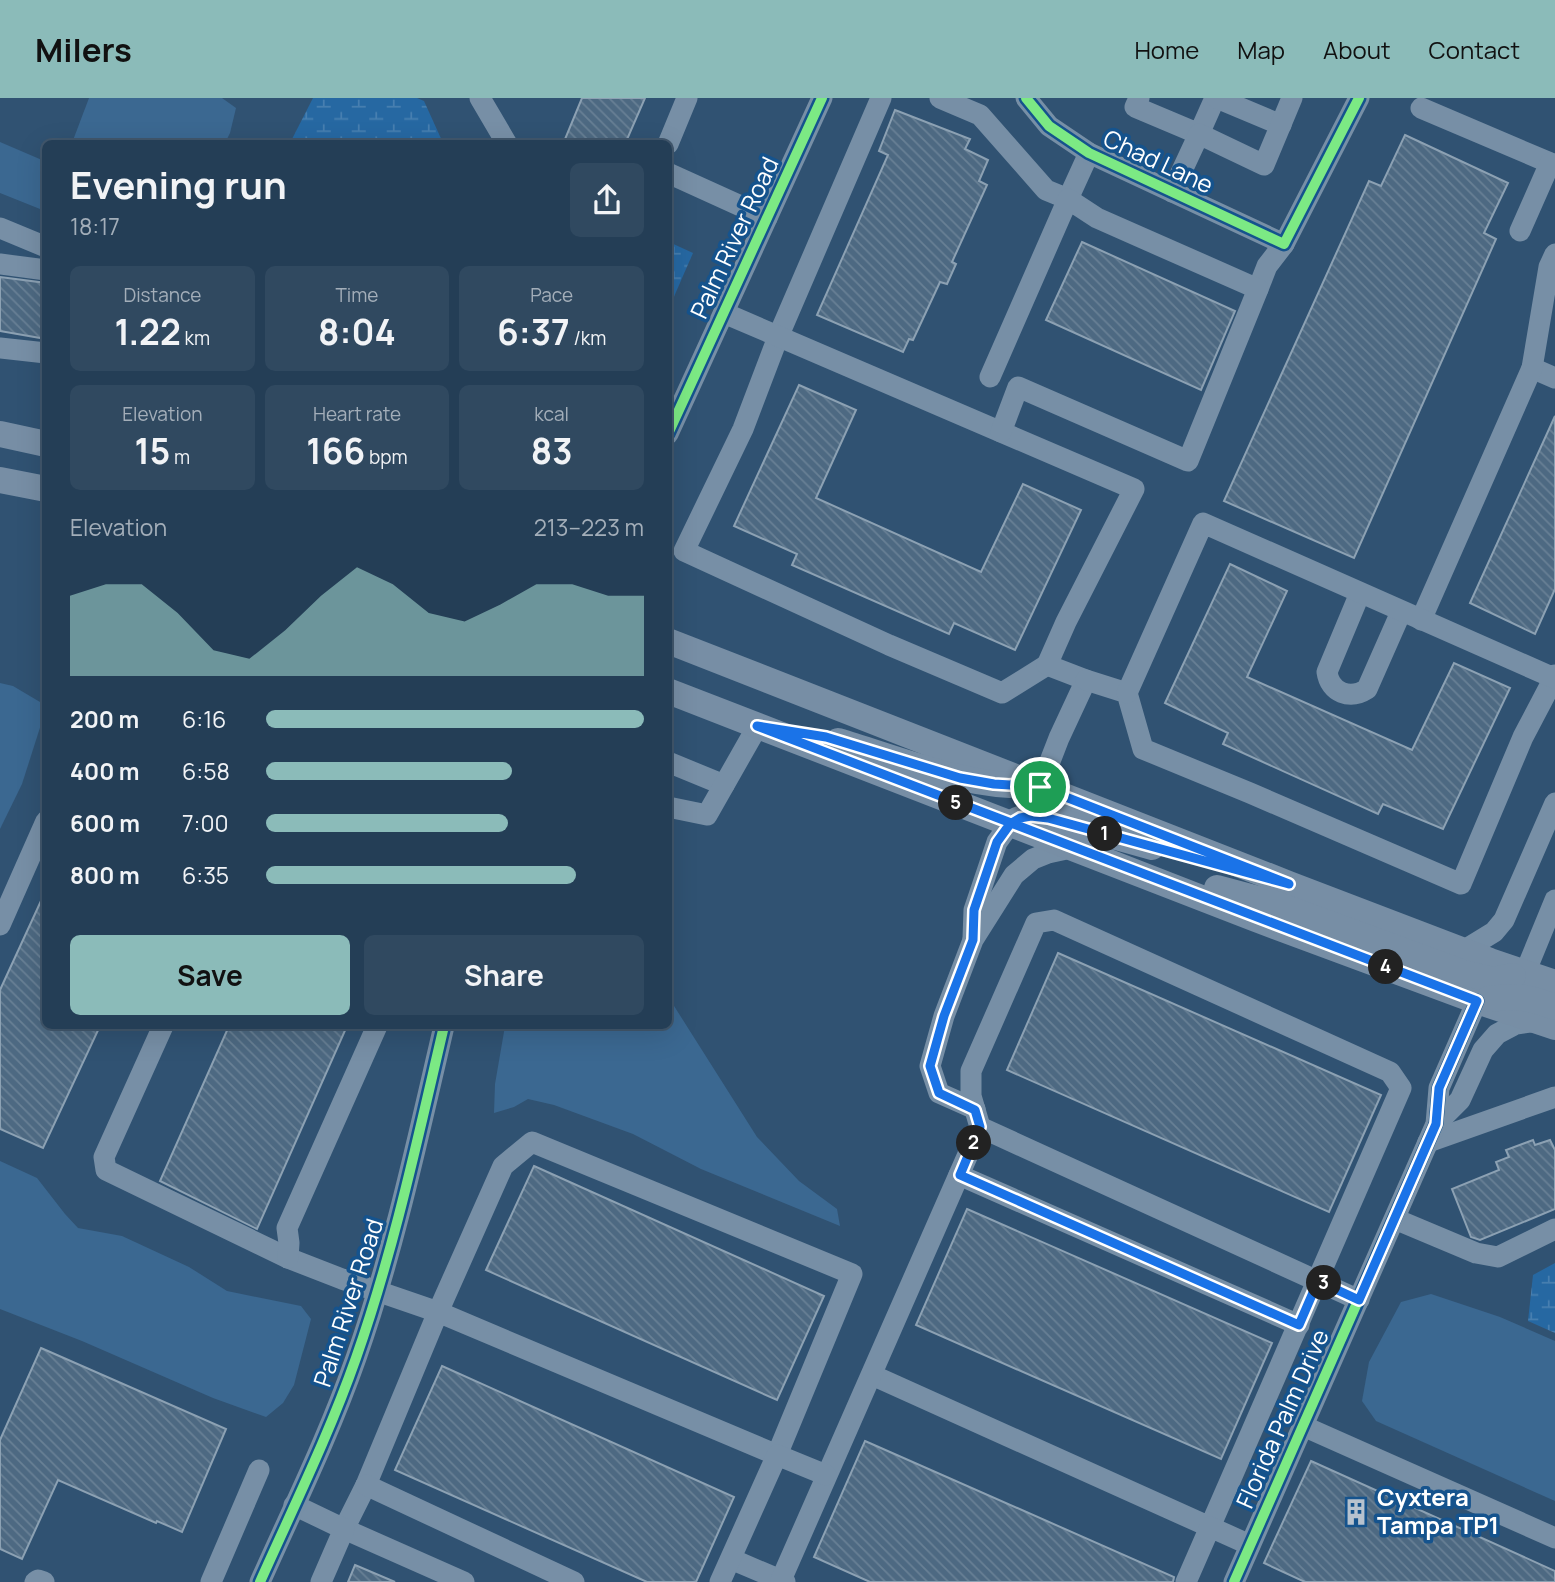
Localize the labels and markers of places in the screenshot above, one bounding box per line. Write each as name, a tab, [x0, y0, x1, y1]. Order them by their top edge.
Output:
pin	[1010, 757, 1070, 817]
pin: 5	[939, 786, 974, 820]
pin: 1	[1088, 816, 1122, 852]
pin: 4	[1368, 950, 1404, 984]
pin: 2	[956, 1126, 992, 1160]
pin: 3	[1306, 1266, 1342, 1300]
place label: Cyxtera Tampa TP1	[1377, 1480, 1499, 1541]
building icon: Cyxtera Tampa TP1	[1341, 1497, 1371, 1527]

